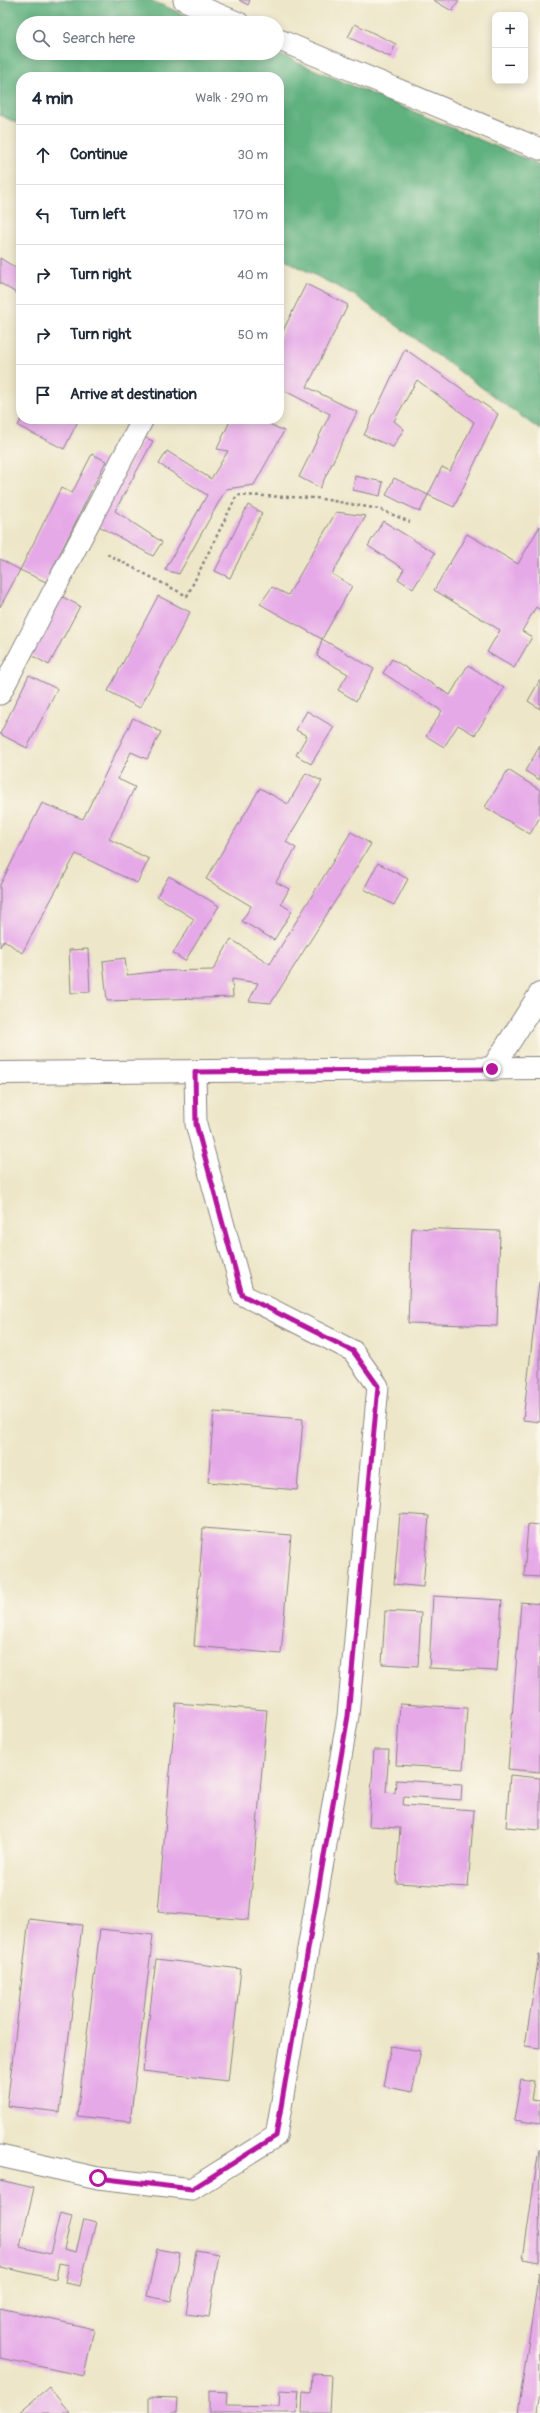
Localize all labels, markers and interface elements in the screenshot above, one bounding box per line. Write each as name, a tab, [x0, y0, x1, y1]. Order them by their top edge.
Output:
map controls	[492, 12, 528, 84]
button: +	[492, 12, 528, 48]
search box	[16, 16, 284, 60]
icon: search	[30, 27, 52, 49]
text: Search here	[62, 29, 135, 48]
button: −	[492, 48, 528, 84]
text: 4 min	[32, 88, 73, 109]
text: Walk · 290 m	[195, 90, 268, 106]
icon: ahead	[32, 144, 54, 166]
text: Continue	[70, 145, 128, 164]
text: 30 m	[238, 147, 268, 163]
icon: left	[32, 204, 54, 226]
text: Turn left	[70, 205, 126, 224]
text: 170 m	[233, 207, 268, 223]
icon: right	[32, 264, 54, 286]
text: Turn right	[70, 265, 131, 284]
text: 40 m	[237, 267, 268, 283]
icon: right	[32, 324, 54, 346]
text: Turn right	[70, 325, 131, 344]
text: 50 m	[238, 327, 268, 343]
icon: arrive	[32, 384, 54, 406]
text: Arrive at destination	[70, 385, 197, 404]
route end	[483, 1060, 501, 1078]
route start	[89, 2169, 107, 2187]

